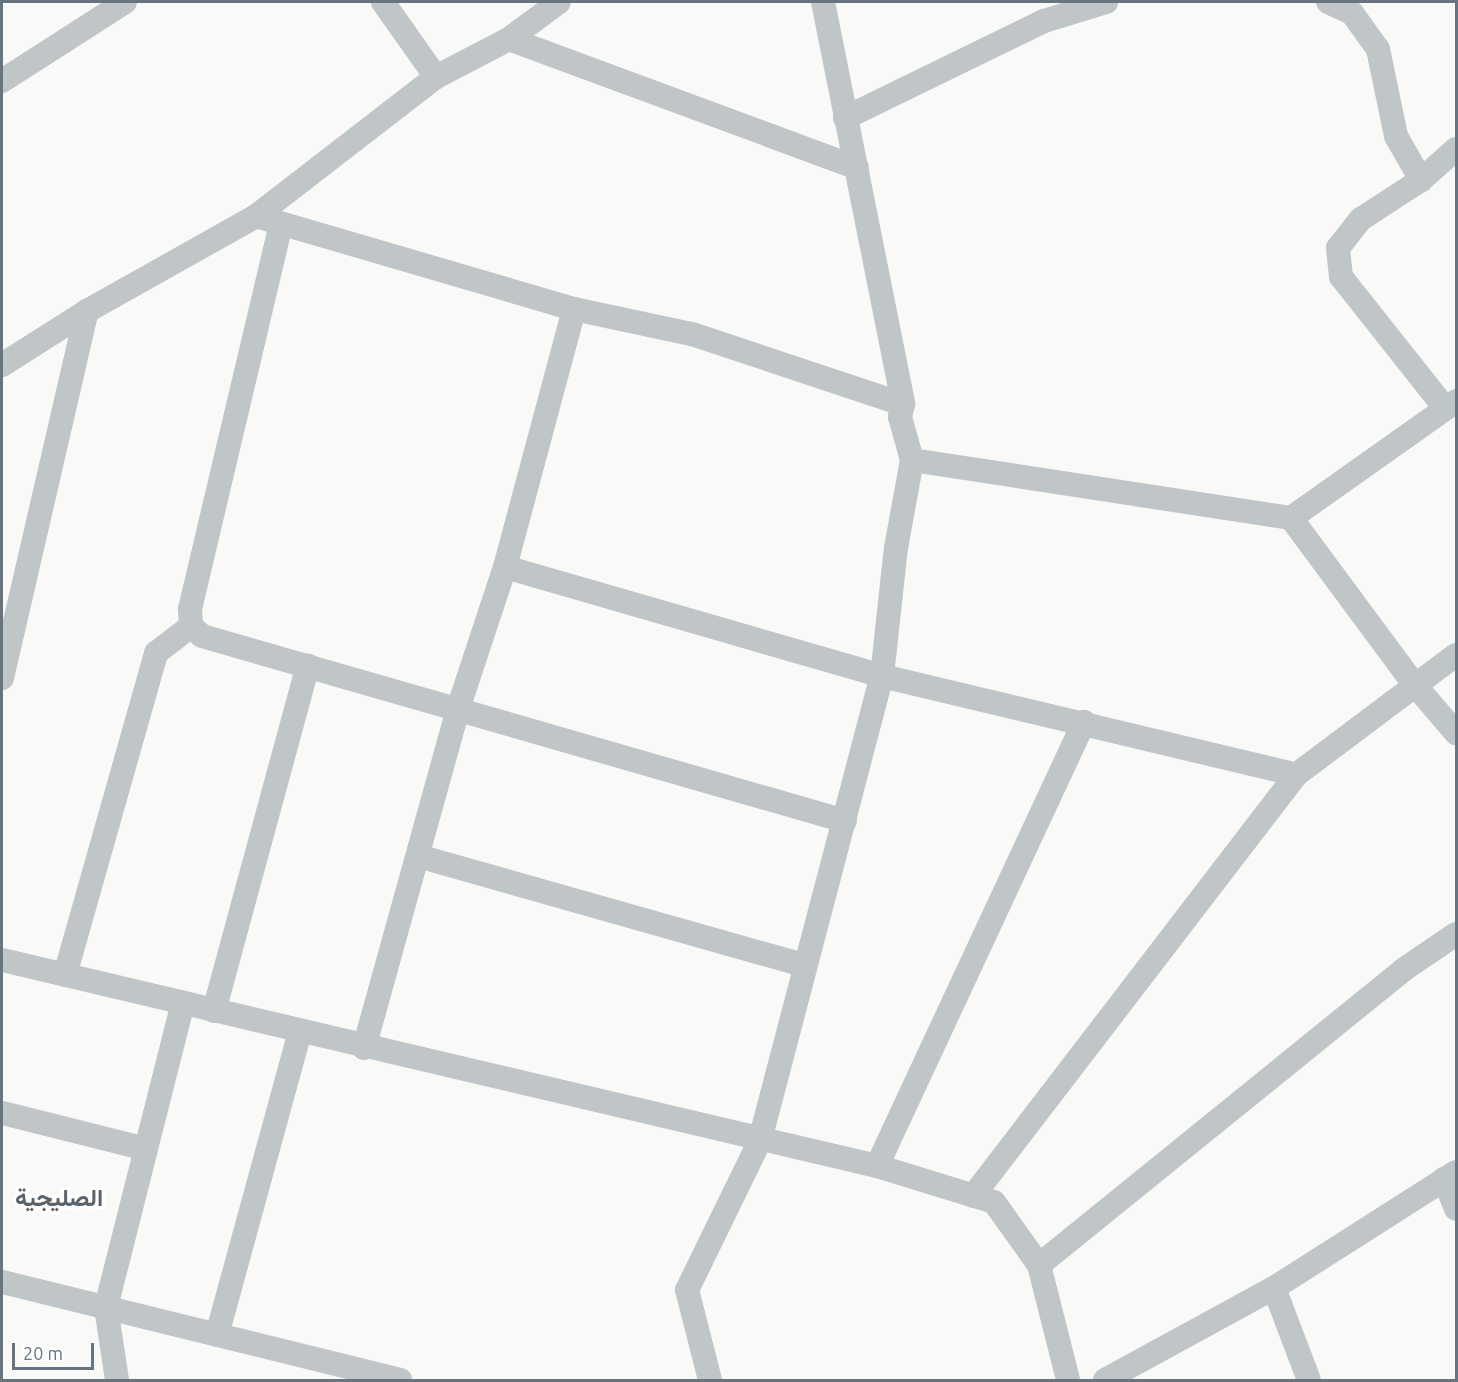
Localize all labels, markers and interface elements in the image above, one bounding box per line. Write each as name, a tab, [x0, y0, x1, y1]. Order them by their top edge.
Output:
district label: الصليجية	[15, 1184, 103, 1212]
scale bar	[15, 1331, 98, 1369]
text: 20 m	[23, 1343, 63, 1363]

